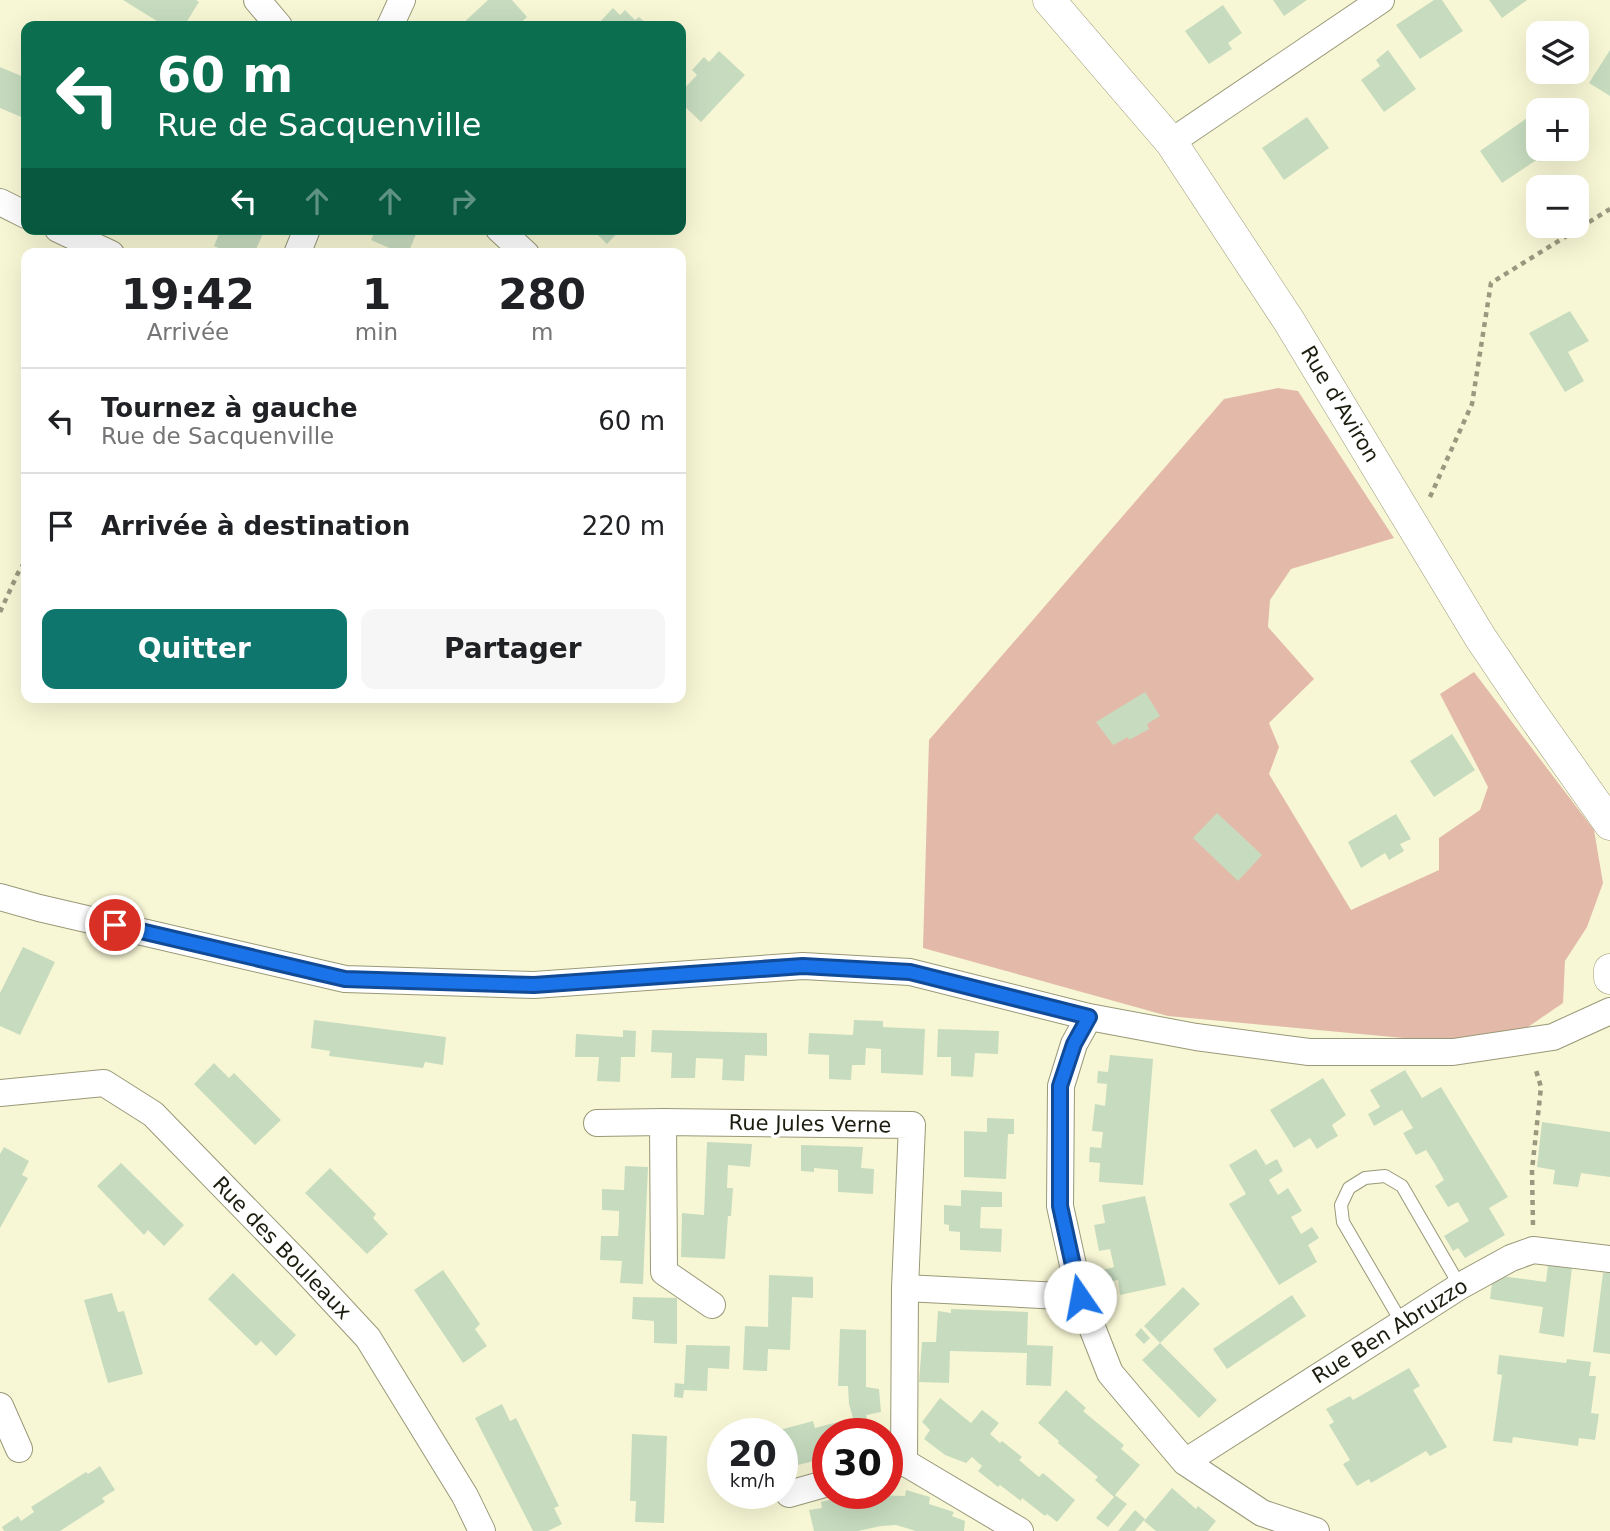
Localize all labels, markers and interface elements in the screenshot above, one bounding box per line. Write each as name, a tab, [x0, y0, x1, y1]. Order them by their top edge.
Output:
map controls	[1526, 21, 1589, 238]
button: layers	[1526, 21, 1589, 84]
text: 60 m	[157, 47, 293, 104]
icon: left	[42, 49, 133, 140]
button: +	[1526, 98, 1589, 161]
text: Rue de Sacquenville	[157, 106, 481, 144]
button: −	[1526, 175, 1589, 238]
icon: left	[225, 182, 263, 220]
icon: ahead	[298, 182, 336, 220]
icon: ahead	[371, 182, 409, 220]
icon: right	[444, 182, 482, 220]
text: 19:42	[121, 270, 255, 319]
text: 1	[362, 270, 391, 319]
text: 280	[498, 270, 586, 319]
text: Arrivée	[147, 319, 229, 345]
text: min	[355, 319, 398, 345]
text: m	[531, 319, 553, 345]
street label: Rue d'Aviron	[1296, 342, 1384, 466]
text: Tournez à gauche	[101, 393, 358, 423]
icon: left	[42, 402, 80, 440]
text: 60 m	[598, 406, 665, 436]
text: Rue de Sacquenville	[101, 423, 334, 449]
icon: arrive	[42, 507, 80, 545]
text: Arrivée à destination	[101, 511, 410, 541]
text: 220 m	[582, 511, 665, 541]
button: Quitter	[42, 609, 347, 689]
button: Partager	[361, 609, 665, 689]
pin	[85, 895, 145, 955]
icon: arrive	[96, 906, 134, 944]
street label: Rue Jules Verne	[729, 1111, 891, 1137]
street label: Rue des Bouleaux	[208, 1172, 356, 1324]
position arrow	[1043, 1260, 1117, 1334]
street label: Rue Ben Abruzzo	[1308, 1274, 1472, 1388]
speed limit sign: 30	[812, 1418, 903, 1509]
text: 20	[728, 1434, 777, 1474]
text: km/h	[730, 1470, 775, 1491]

